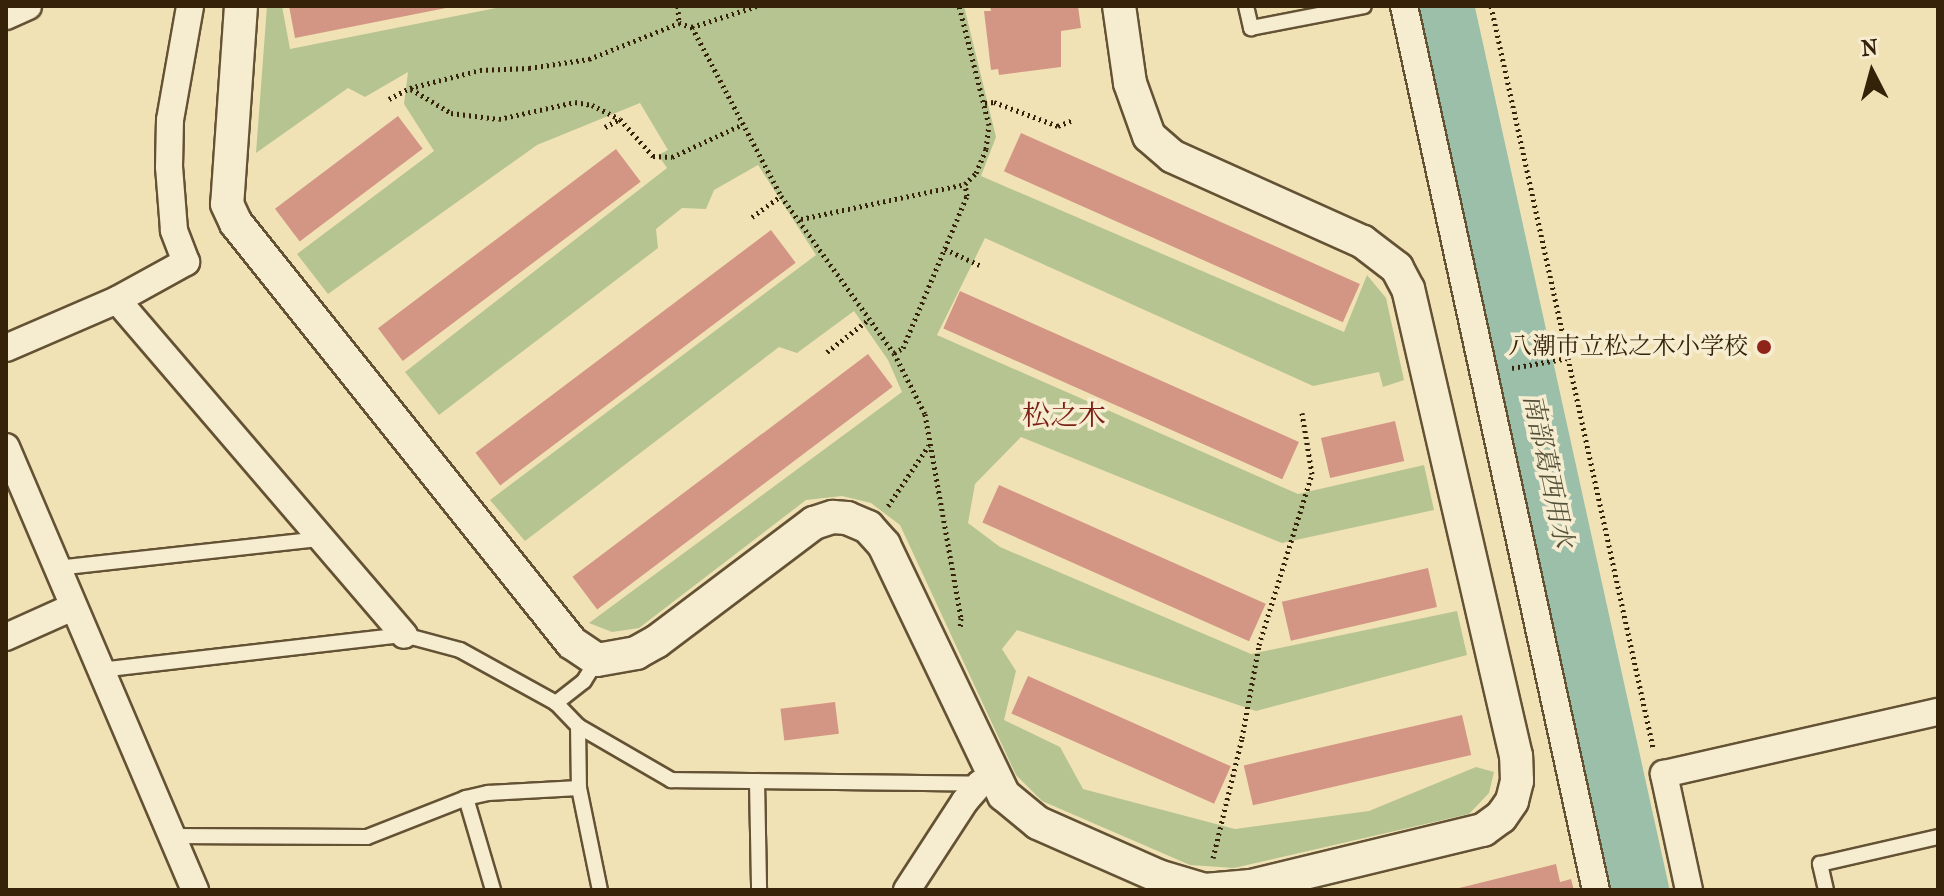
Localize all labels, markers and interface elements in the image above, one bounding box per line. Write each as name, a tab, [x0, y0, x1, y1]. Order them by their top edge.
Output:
north arrow	[1832, 32, 1912, 112]
text: N	[1860, 34, 1879, 62]
place label: 八潮市立松之木小学校	[1508, 333, 1748, 361]
marker: 八潮市立松之木小学校	[1755, 338, 1773, 356]
water label: 南部葛西用水	[1517, 391, 1579, 551]
district label: 松之木	[1022, 399, 1106, 433]

